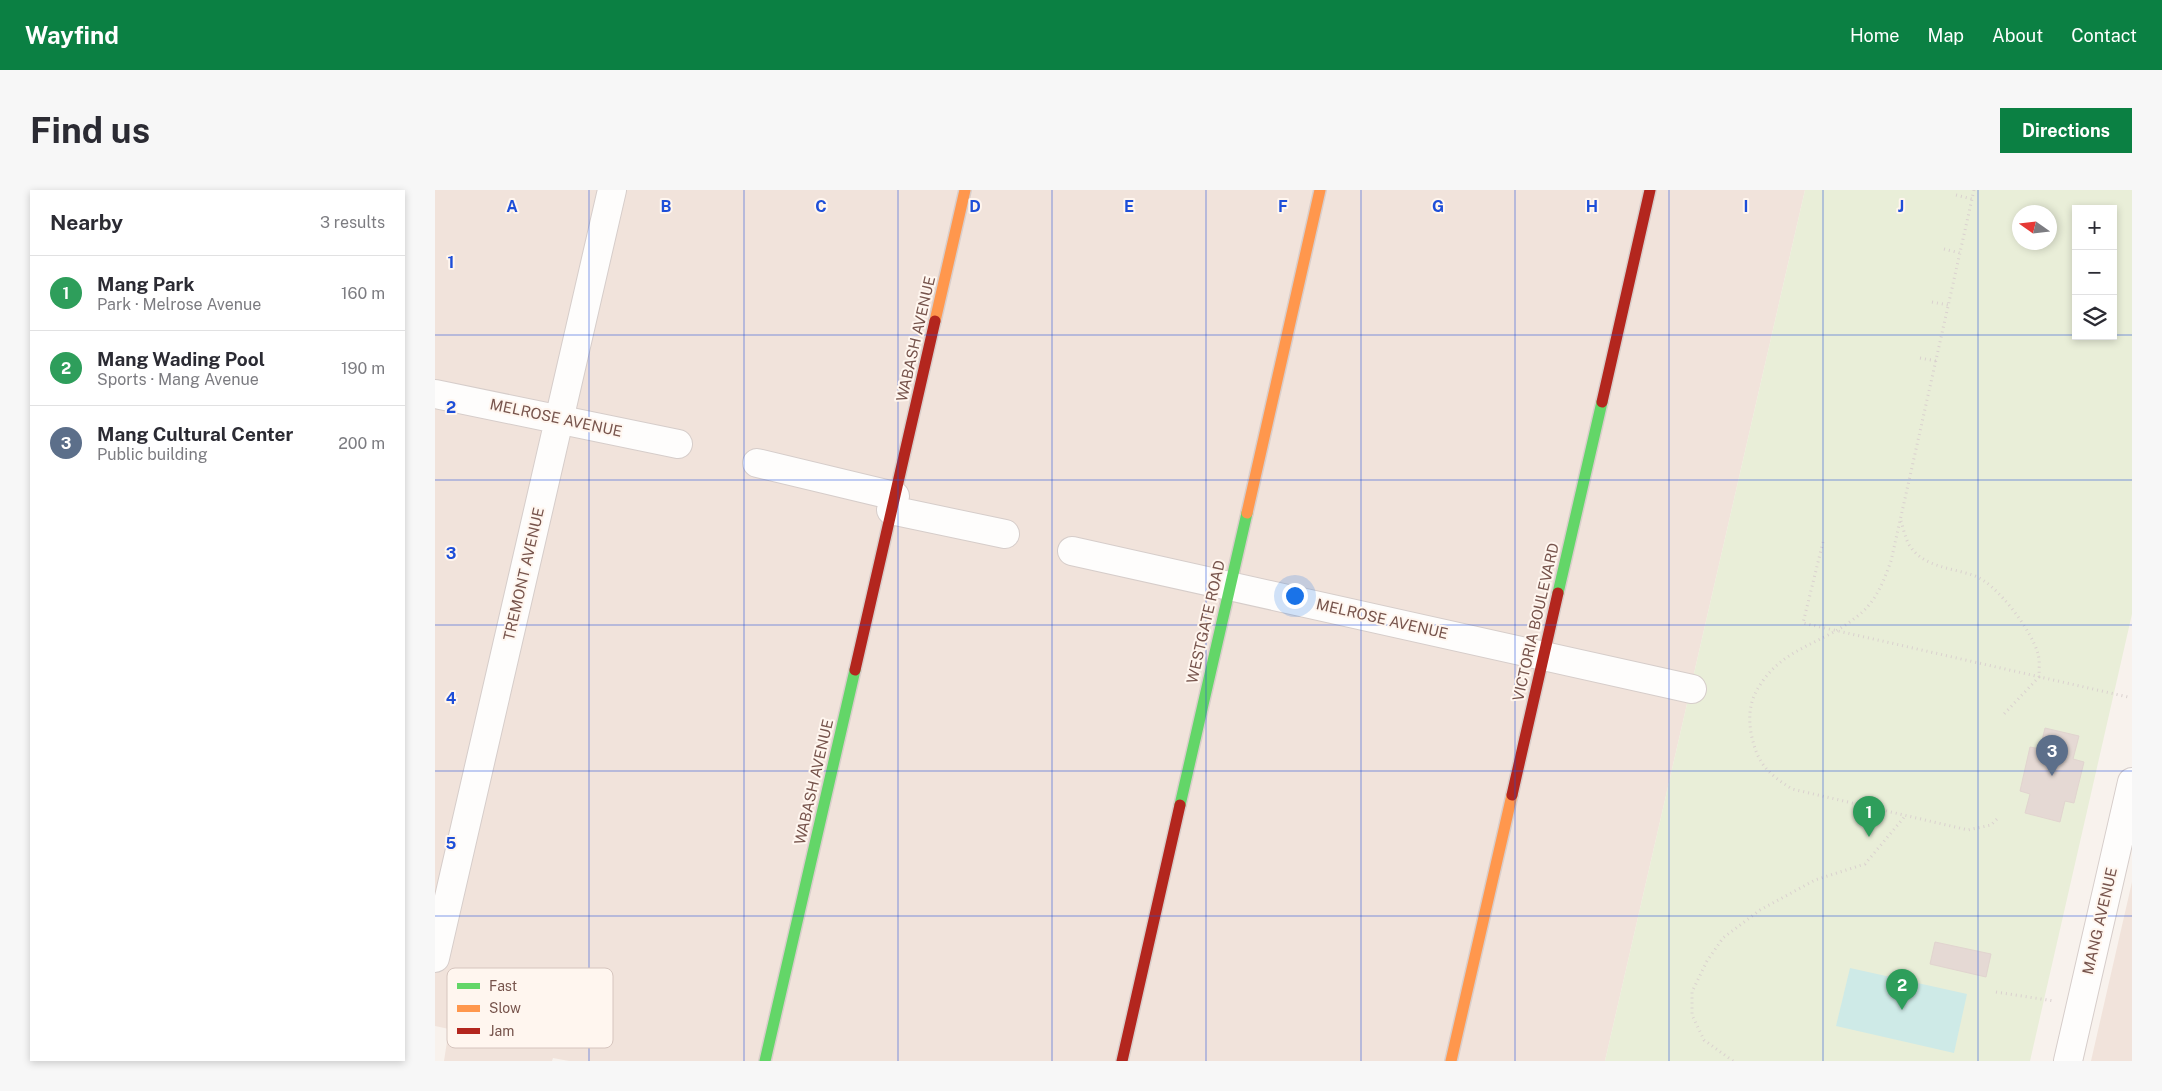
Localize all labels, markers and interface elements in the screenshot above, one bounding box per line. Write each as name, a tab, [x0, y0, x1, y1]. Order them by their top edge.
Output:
text: Wayfind	[25, 21, 119, 49]
text: Home	[1850, 25, 1900, 46]
text: Map	[1928, 25, 1964, 46]
text: About	[1992, 25, 2043, 46]
text: Contact	[2071, 25, 2137, 46]
button: Directions	[2000, 108, 2132, 153]
text: Find us	[30, 110, 150, 151]
text: A	[506, 197, 518, 216]
text: B	[661, 197, 672, 216]
text: C	[815, 197, 827, 216]
text: D	[969, 197, 981, 216]
text: E	[1124, 197, 1134, 216]
text: F	[1278, 197, 1288, 216]
text: G	[1432, 197, 1444, 216]
text: H	[1586, 197, 1598, 216]
text: I	[1744, 197, 1748, 216]
text: J	[1898, 197, 1904, 216]
north arrow	[2012, 205, 2057, 250]
map controls	[2072, 205, 2117, 340]
button: +	[2072, 205, 2117, 250]
text: Nearby	[50, 210, 123, 235]
text: 3 results	[320, 213, 385, 232]
button: −	[2072, 250, 2117, 295]
text: 1	[448, 253, 454, 272]
text: Mang Park	[97, 273, 194, 295]
street label: WABASH AVENUE	[893, 274, 938, 403]
text: 1	[63, 284, 69, 303]
text: 160 m	[341, 284, 385, 303]
text: Park · Melrose Avenue	[97, 295, 261, 314]
button: layers	[2072, 295, 2117, 340]
text: Mang Wading Pool	[97, 348, 265, 370]
text: 2	[61, 359, 71, 378]
text: 190 m	[341, 359, 385, 378]
text: Sports · Mang Avenue	[97, 370, 259, 389]
street label: MELROSE AVENUE	[488, 395, 624, 440]
text: 2	[446, 398, 456, 417]
text: Mang Cultural Center	[97, 423, 293, 445]
text: 3	[61, 434, 71, 453]
text: 200 m	[338, 434, 385, 453]
text: Public building	[97, 445, 208, 464]
street label: TREMONT AVENUE	[500, 506, 547, 642]
street label: VICTORIA BOULEVARD	[1509, 541, 1562, 703]
text: 3	[446, 544, 456, 563]
street label: WESTGATE ROAD	[1183, 559, 1228, 685]
your location	[1282, 583, 1308, 609]
street label: MELROSE AVENUE	[1315, 595, 1450, 642]
text: 4	[446, 689, 457, 708]
street label: WABASH AVENUE	[791, 717, 836, 846]
pin: 3	[2036, 735, 2068, 776]
pin: 1	[1853, 796, 1885, 837]
text: 5	[446, 834, 457, 853]
street label: MANG AVENUE	[2079, 866, 2120, 976]
legend	[447, 968, 613, 1048]
pin: 2	[1886, 969, 1918, 1010]
text: Fast	[489, 978, 517, 994]
text: Slow	[489, 1000, 521, 1016]
text: Jam	[489, 1023, 514, 1039]

